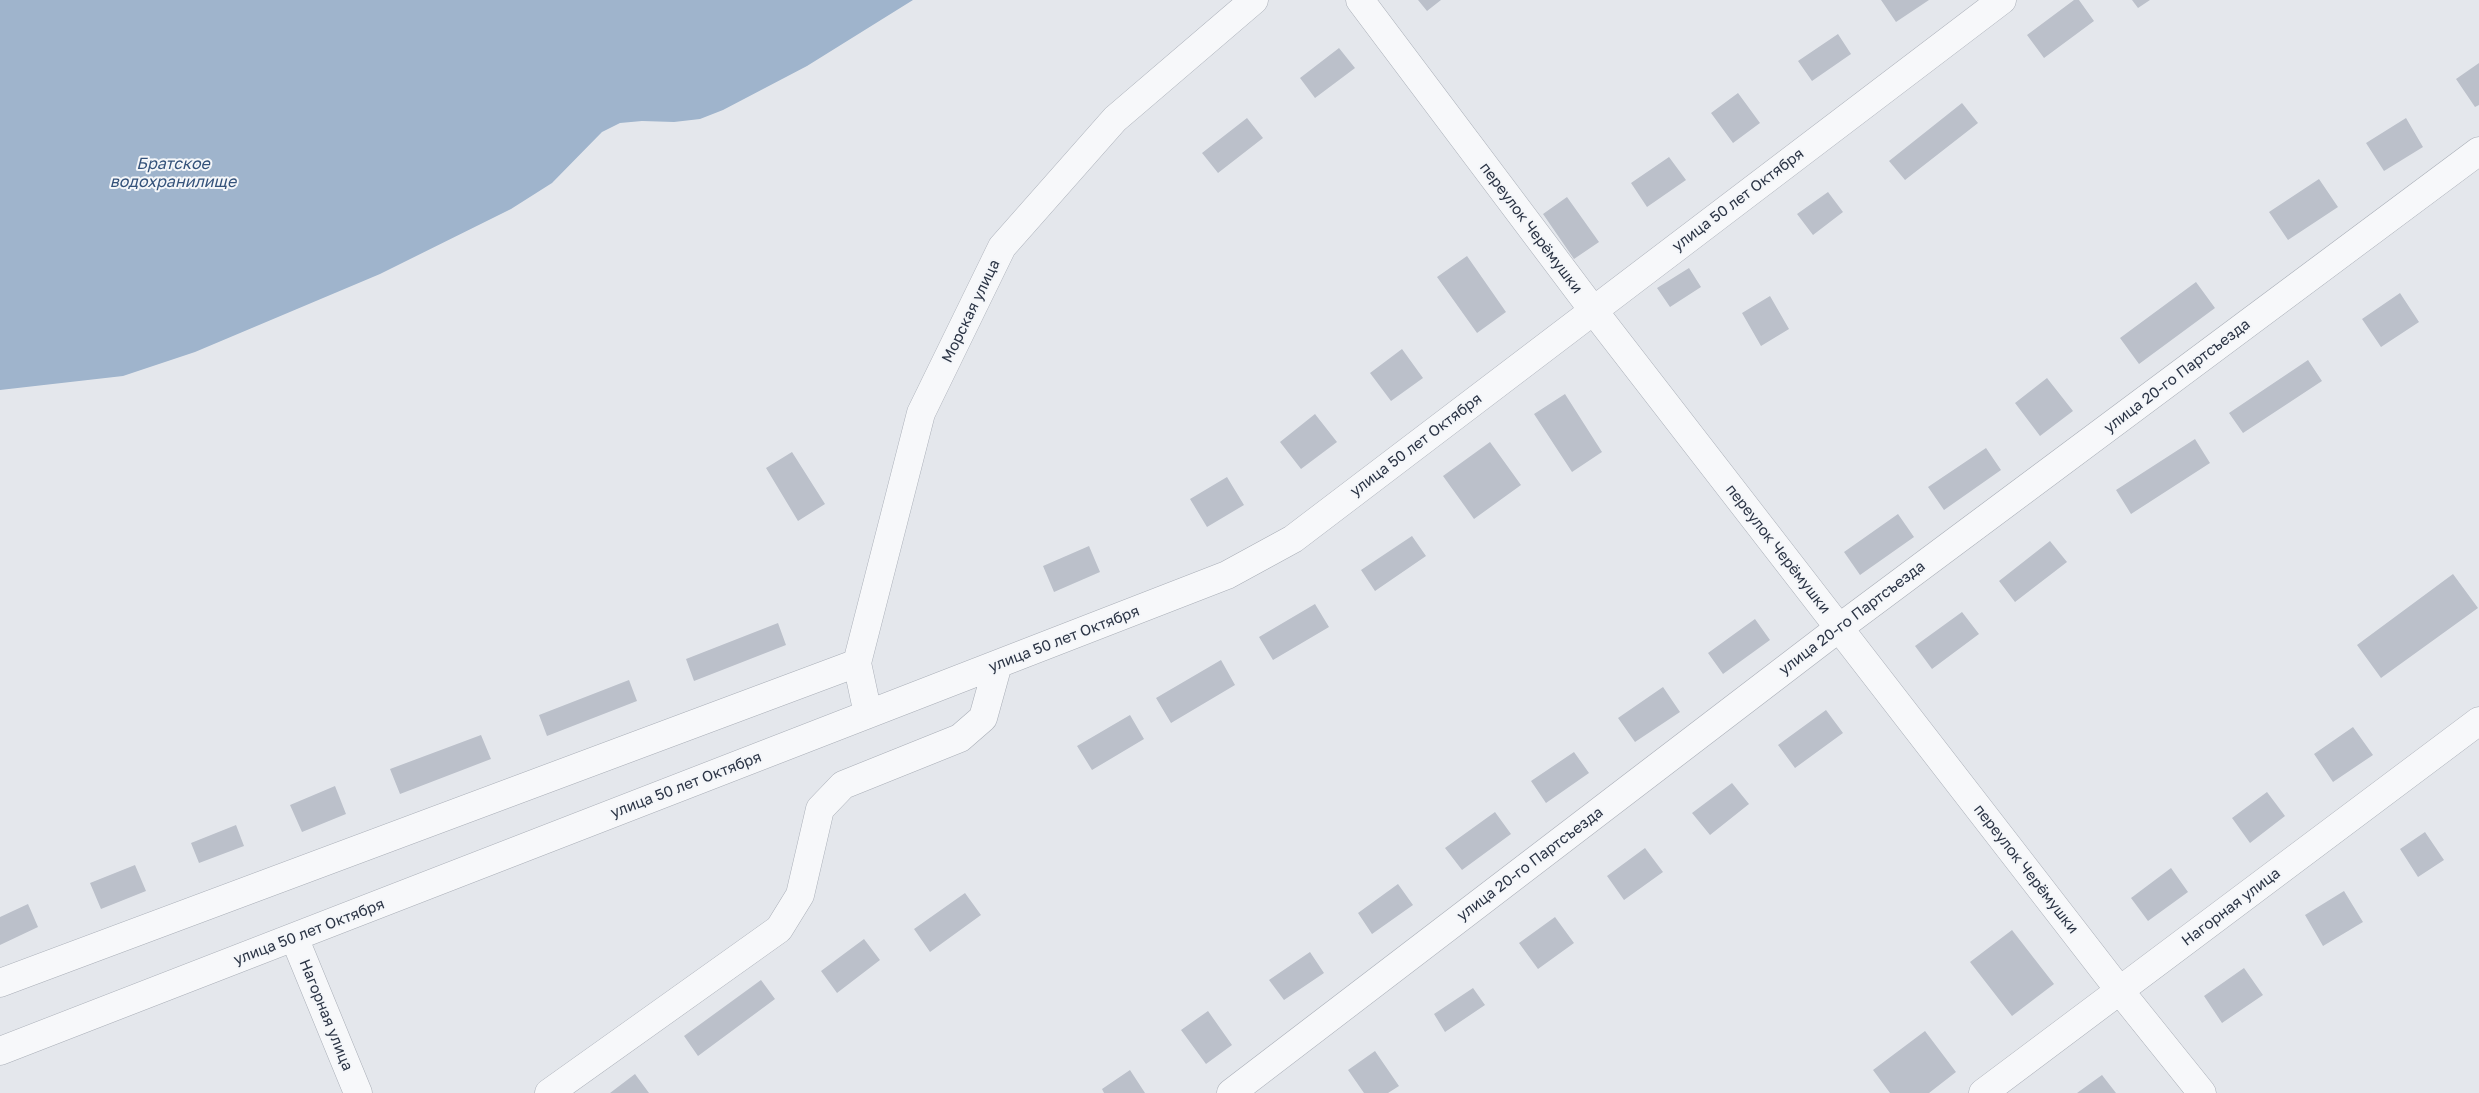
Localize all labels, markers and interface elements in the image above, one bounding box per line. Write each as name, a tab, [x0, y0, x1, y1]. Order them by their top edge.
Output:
street label: улица 50 лет Октября	[1669, 145, 1807, 255]
water label: Братское водохранилище	[110, 154, 236, 192]
street label: переулок Черёмушки	[1476, 159, 1586, 297]
street label: Морская улица	[938, 256, 1004, 366]
street label: улица 20-го Партсъезда	[2100, 315, 2254, 437]
street label: улица 50 лет Октября	[1347, 390, 1485, 500]
street label: переулок Черёмушки	[1722, 481, 1834, 617]
street label: улица 20-го Партсъезда	[1775, 557, 1929, 679]
street label: улица 50 лет Октября	[986, 602, 1142, 676]
street label: улица 50 лет Октября	[608, 748, 764, 822]
street label: переулок Черёмушки	[1970, 801, 2082, 937]
street label: улица 20-го Партсъезда	[1453, 803, 1607, 925]
street label: Нагорная улица	[2178, 864, 2284, 950]
street label: улица 50 лет Октября	[231, 895, 387, 969]
street label: Нагорная улица	[295, 957, 357, 1073]

